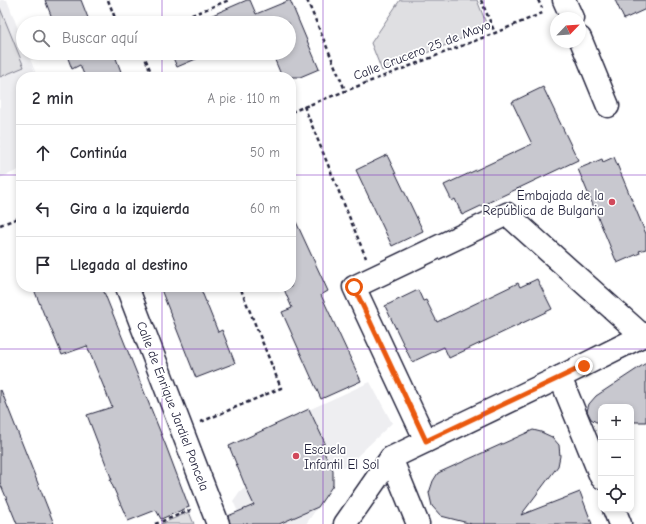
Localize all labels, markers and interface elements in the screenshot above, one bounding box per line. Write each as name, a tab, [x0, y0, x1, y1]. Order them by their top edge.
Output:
north arrow	[550, 12, 586, 48]
search box	[16, 16, 296, 60]
street label: Calle Crucero 25 de Mayo	[351, 17, 493, 83]
icon: search	[30, 27, 52, 49]
text: Buscar aquí	[62, 29, 138, 47]
text: 2 min	[32, 89, 73, 108]
text: A pie · 110 m	[207, 91, 280, 106]
icon: ahead	[32, 142, 54, 164]
text: Continúa	[70, 144, 127, 162]
text: 50 m	[250, 145, 280, 160]
place label: Embajada de la República de Bulgaria	[483, 188, 604, 218]
marker: Embajada de la República de Bulgaria	[607, 197, 617, 207]
icon: left	[32, 198, 54, 220]
text: Gira a la izquierda	[70, 200, 190, 218]
text: 60 m	[250, 201, 280, 216]
icon: arrive	[32, 254, 54, 276]
text: Llegada al destino	[70, 256, 188, 274]
route start	[345, 278, 363, 296]
street label: Calle de Enrique Jardiel Poncela	[134, 319, 212, 493]
route end	[575, 357, 593, 375]
map controls	[598, 404, 634, 512]
button: +	[598, 404, 634, 440]
button: −	[598, 440, 634, 476]
place label: Escuela Infantil El Sol	[304, 442, 379, 472]
marker: Escuela Infantil El Sol	[291, 451, 301, 461]
button: locate	[598, 476, 634, 512]

